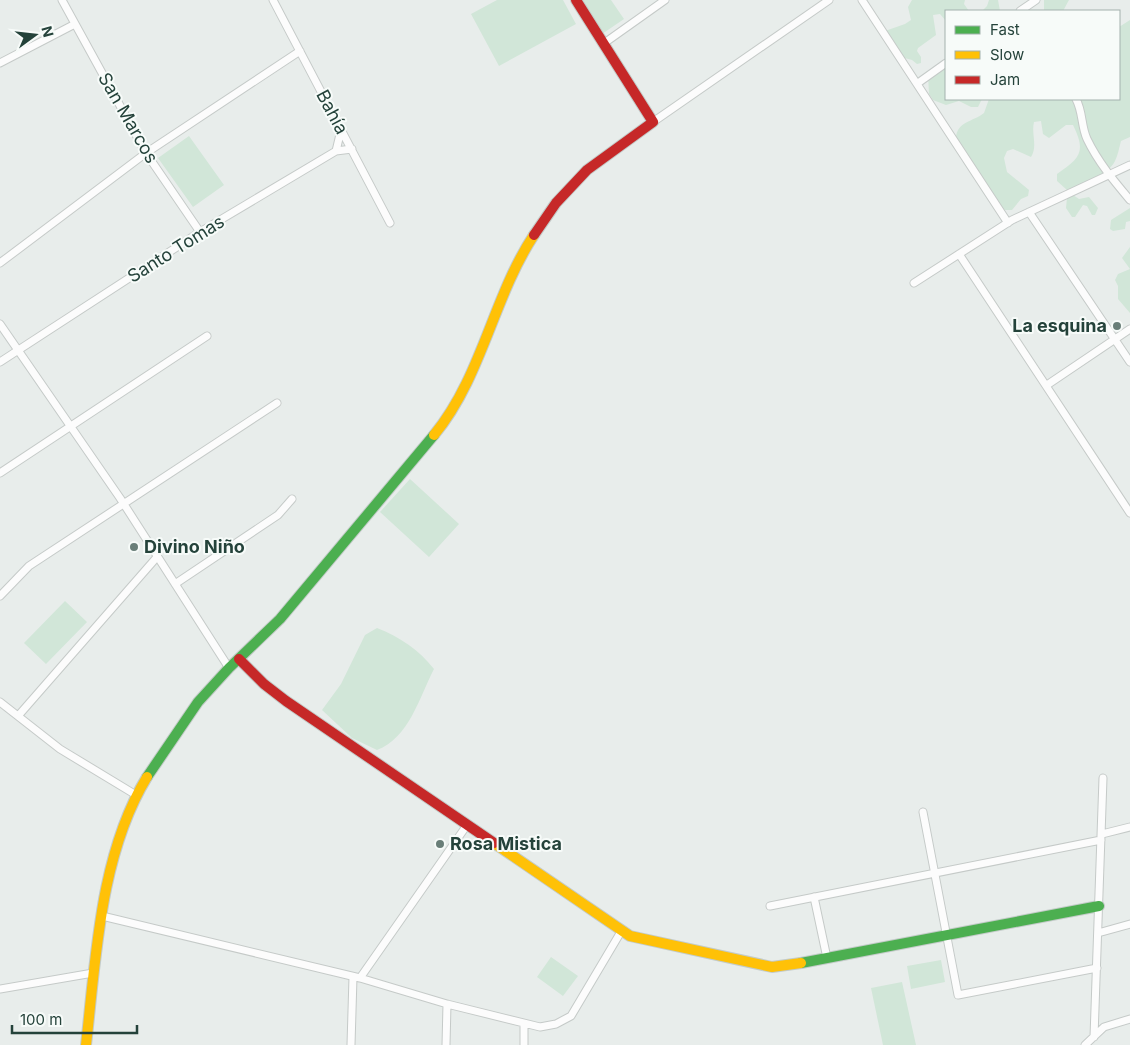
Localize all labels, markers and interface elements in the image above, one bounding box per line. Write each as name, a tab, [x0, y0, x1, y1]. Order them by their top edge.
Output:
north arrow	[10, 10, 60, 60]
legend	[945, 10, 1120, 100]
text: Fast	[990, 20, 1020, 39]
text: N	[38, 24, 58, 39]
text: Slow	[990, 45, 1024, 64]
street label: San Marcos	[94, 69, 163, 167]
text: Jam	[990, 70, 1020, 89]
street label: Bahía	[312, 86, 353, 137]
street label: Santo Tomas	[123, 210, 228, 287]
place label: La esquina	[1012, 315, 1107, 336]
marker: La esquina	[1111, 320, 1123, 332]
place label: Divino Niño	[144, 536, 245, 557]
marker: Divino Niño	[128, 541, 140, 553]
place label: Rosa Mistica	[450, 833, 562, 854]
marker: Rosa Mistica	[434, 838, 446, 850]
scale bar	[12, 1002, 138, 1034]
text: 100 m	[20, 1010, 62, 1029]

